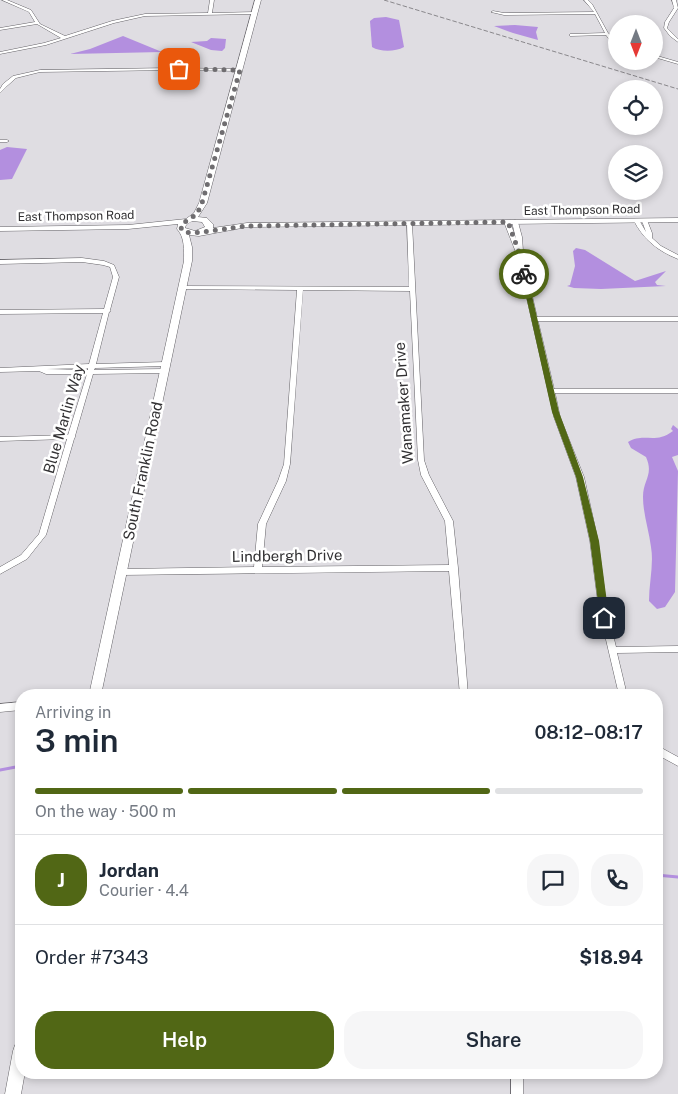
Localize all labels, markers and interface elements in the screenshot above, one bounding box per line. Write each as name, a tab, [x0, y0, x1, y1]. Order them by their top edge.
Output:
north arrow	[608, 15, 662, 70]
map controls	[608, 15, 663, 200]
pin	[158, 48, 200, 90]
icon: bag	[165, 55, 193, 83]
button: locate	[608, 80, 663, 135]
button: layers	[608, 145, 663, 200]
street label: East Thompson Road	[523, 202, 641, 218]
street label: East Thompson Road	[17, 208, 135, 224]
courier	[499, 249, 549, 299]
icon: bike	[510, 260, 538, 288]
street label: Wanamaker Drive	[391, 342, 416, 465]
street label: Blue Marlin Way	[40, 362, 87, 475]
street label: South Franklin Road	[120, 400, 166, 542]
street label: Lindbergh Drive	[231, 546, 343, 565]
pin	[583, 597, 625, 639]
icon: home	[590, 604, 618, 632]
text: Arriving in	[35, 703, 111, 722]
text: 08:12–08:17	[534, 721, 643, 743]
text: 3 min	[35, 722, 119, 759]
text: On the way · 500 m	[35, 802, 176, 821]
button: chat	[527, 854, 579, 906]
button: phone	[591, 854, 643, 906]
text: Jordan	[99, 859, 159, 881]
text: J	[57, 869, 65, 891]
text: Courier · 4.4	[99, 881, 189, 900]
text: Order #7343	[35, 946, 149, 968]
text: $18.94	[579, 946, 643, 968]
button: Help	[35, 1011, 334, 1069]
button: Share	[344, 1011, 643, 1069]

